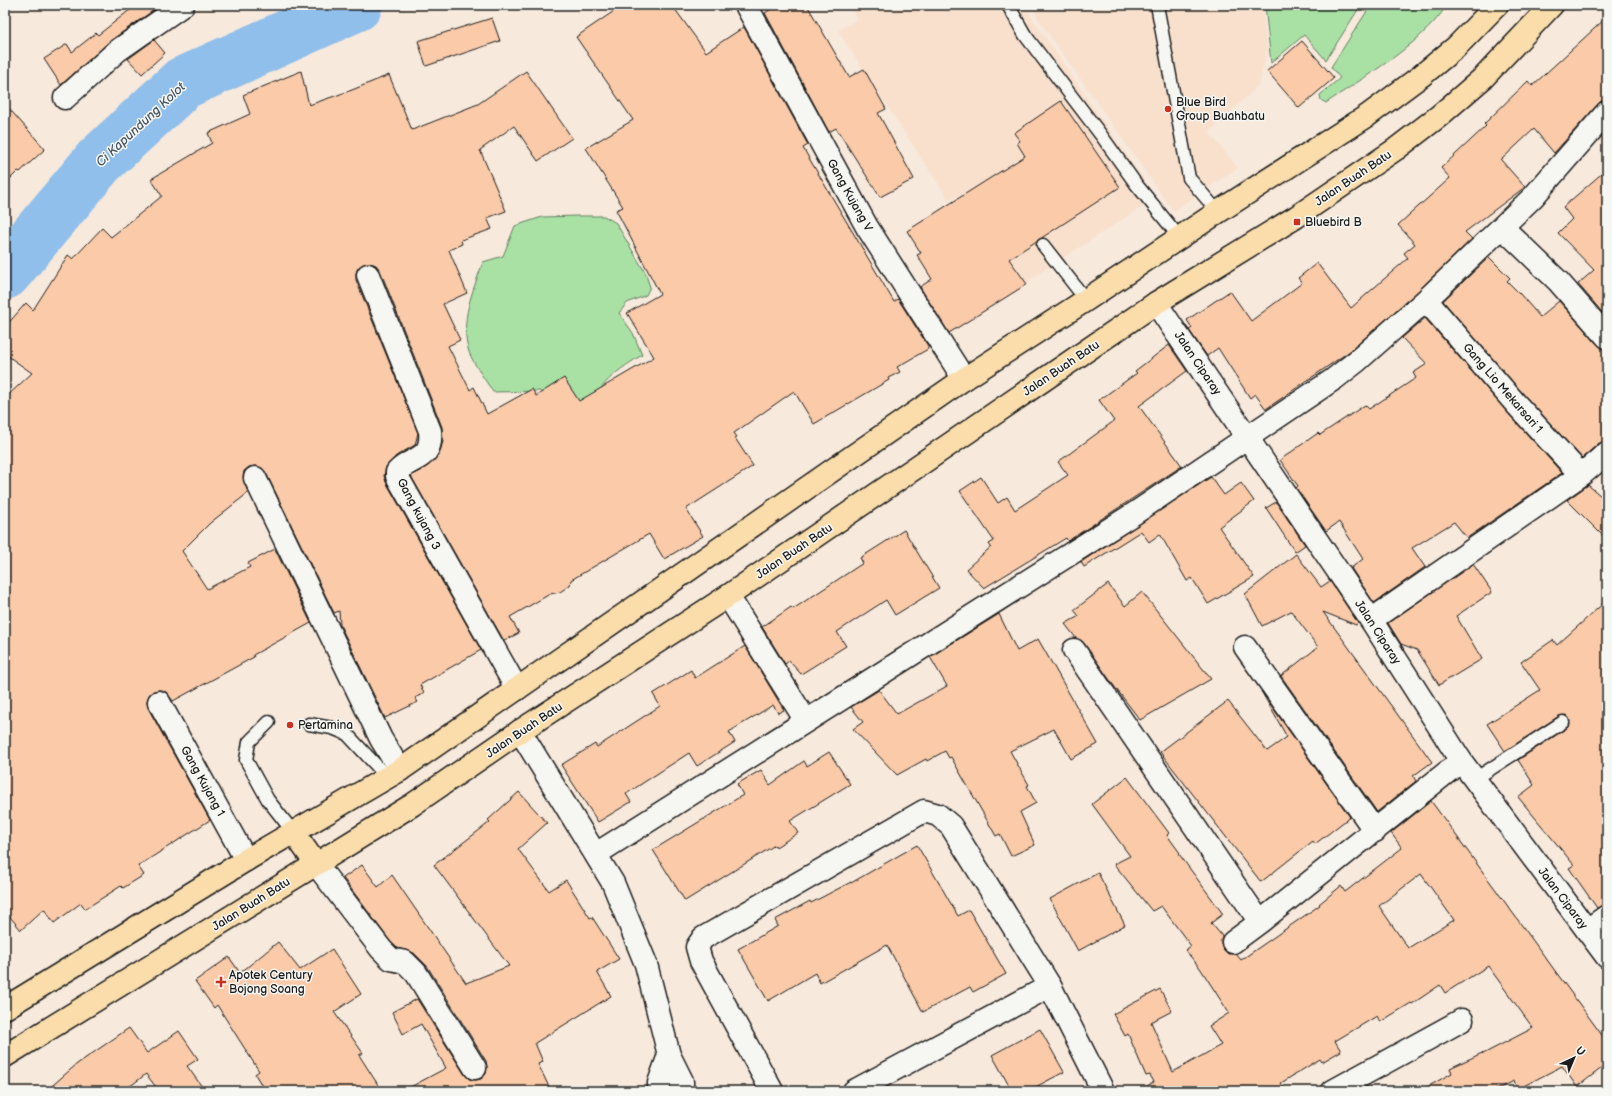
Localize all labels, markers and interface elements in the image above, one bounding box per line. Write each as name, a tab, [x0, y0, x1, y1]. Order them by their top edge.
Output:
water label: Ci Kapundung Kolot	[93, 79, 189, 170]
place label: Blue Bird Group Buahbatu	[1176, 95, 1265, 124]
marker: Blue Bird Group Buahbatu	[1163, 104, 1173, 114]
street label: Jalan Buah Batu	[1312, 147, 1394, 210]
street label: Gang Kujang V	[823, 156, 876, 235]
place label: Bluebird B	[1305, 215, 1362, 230]
marker: Bluebird B	[1292, 217, 1302, 227]
street label: Jalan Ciparay	[1171, 329, 1225, 398]
street label: Jalan Buah Batu	[1020, 337, 1102, 400]
street label: Gang Lio Mekarsari 1	[1459, 340, 1546, 436]
street label: Gang kujang 3	[393, 476, 444, 553]
street label: Jalan Buah Batu	[753, 520, 835, 583]
street label: Jalan Ciparay	[1351, 597, 1404, 668]
street label: Jalan Buah Batu	[483, 699, 565, 762]
place label: Pertamina	[298, 718, 353, 733]
marker: Pertamina	[285, 720, 295, 730]
street label: Gang Kujang 1	[177, 743, 228, 819]
street label: Jalan Ciparay	[1534, 864, 1591, 933]
street label: Jalan Buah Batu	[210, 874, 293, 934]
place label: Apotek Century Bojong Soang	[229, 968, 313, 997]
marker: Apotek Century Bojong Soang	[216, 977, 226, 987]
north arrow	[1554, 1038, 1594, 1078]
text: U	[1573, 1044, 1588, 1059]

